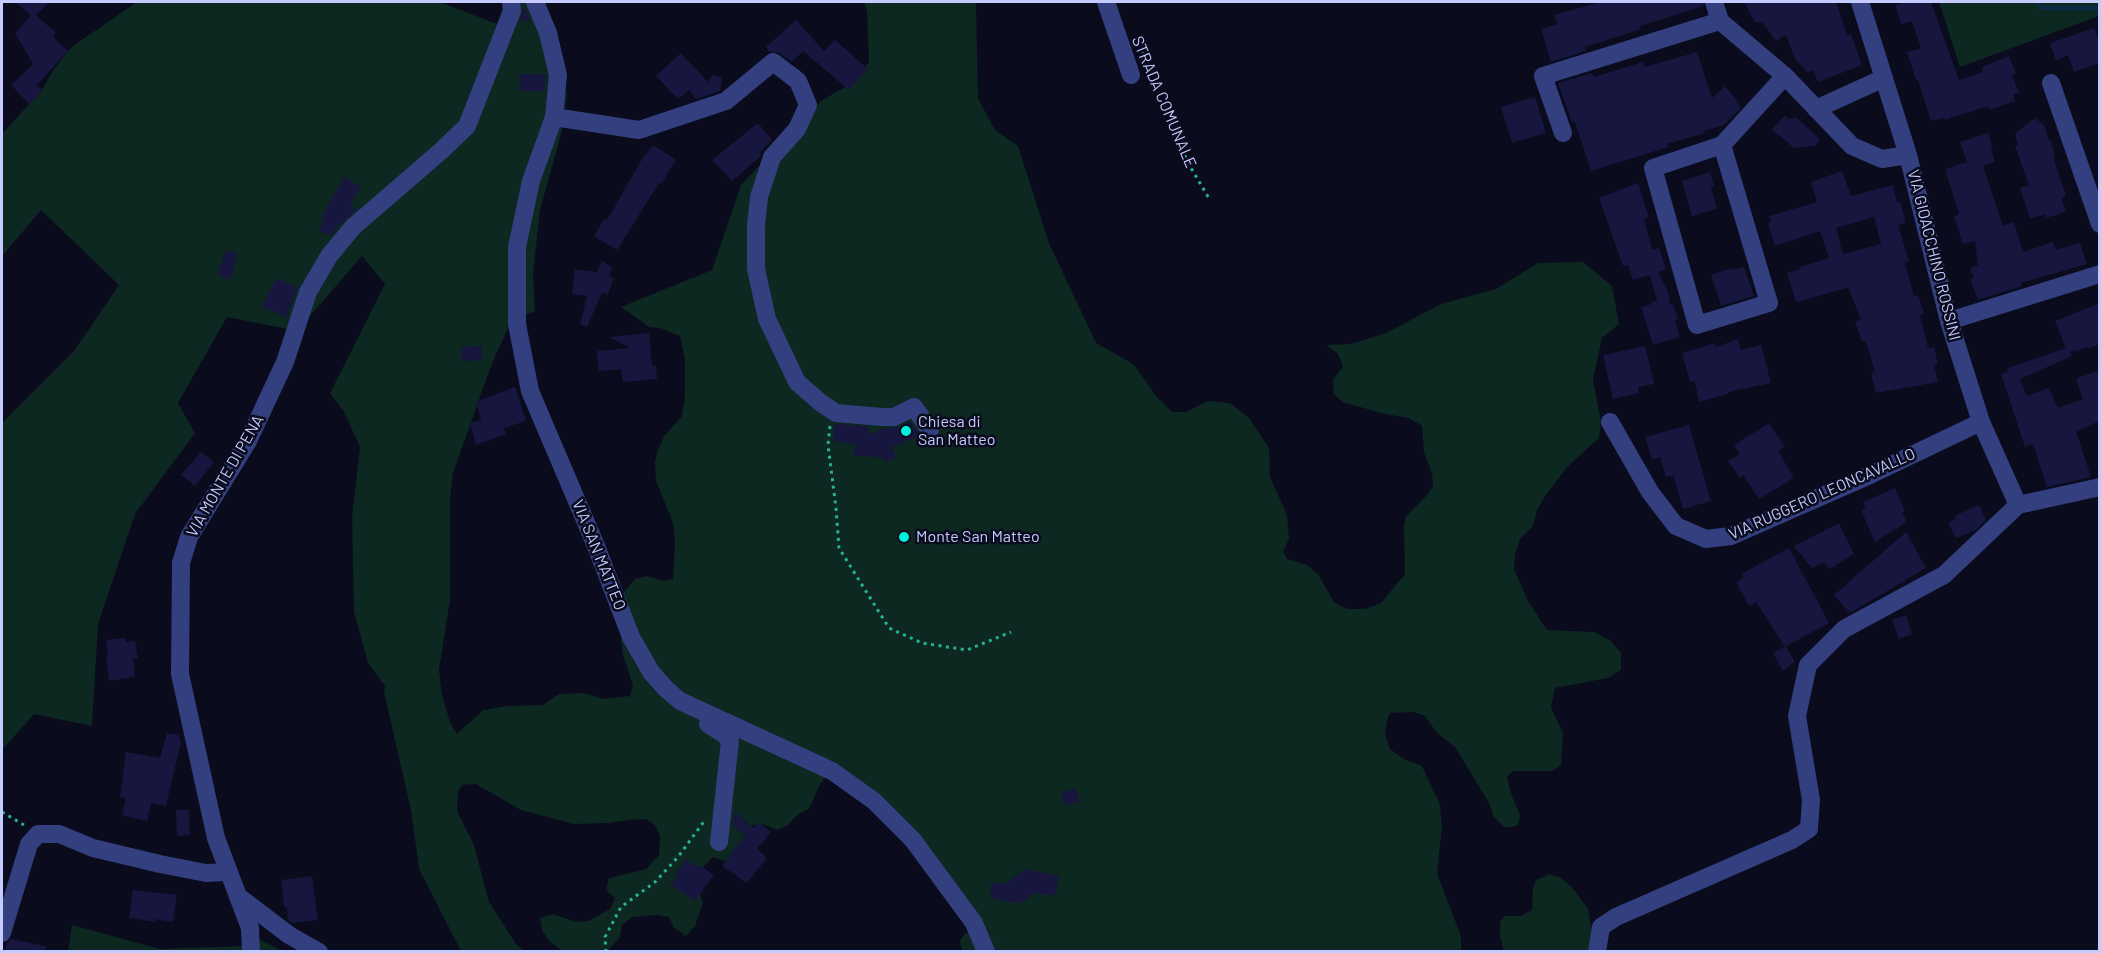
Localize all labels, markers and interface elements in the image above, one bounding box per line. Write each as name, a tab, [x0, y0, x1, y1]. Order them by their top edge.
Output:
street label: STRADA COMUNALE	[1128, 33, 1200, 171]
street label: VIA GIOACCHINO ROSSINI	[1903, 168, 1965, 342]
street label: VIA MONTE DI PENA	[182, 412, 268, 540]
place label: Chiesa di San Matteo	[918, 412, 996, 450]
marker: Chiesa di San Matteo	[899, 424, 913, 438]
street label: VIA RUGGERO LEONCAVALLO	[1726, 444, 1918, 544]
street label: VIA SAN MATTEO	[568, 497, 630, 613]
place label: Monte San Matteo	[916, 527, 1040, 547]
marker: Monte San Matteo	[897, 530, 911, 544]

